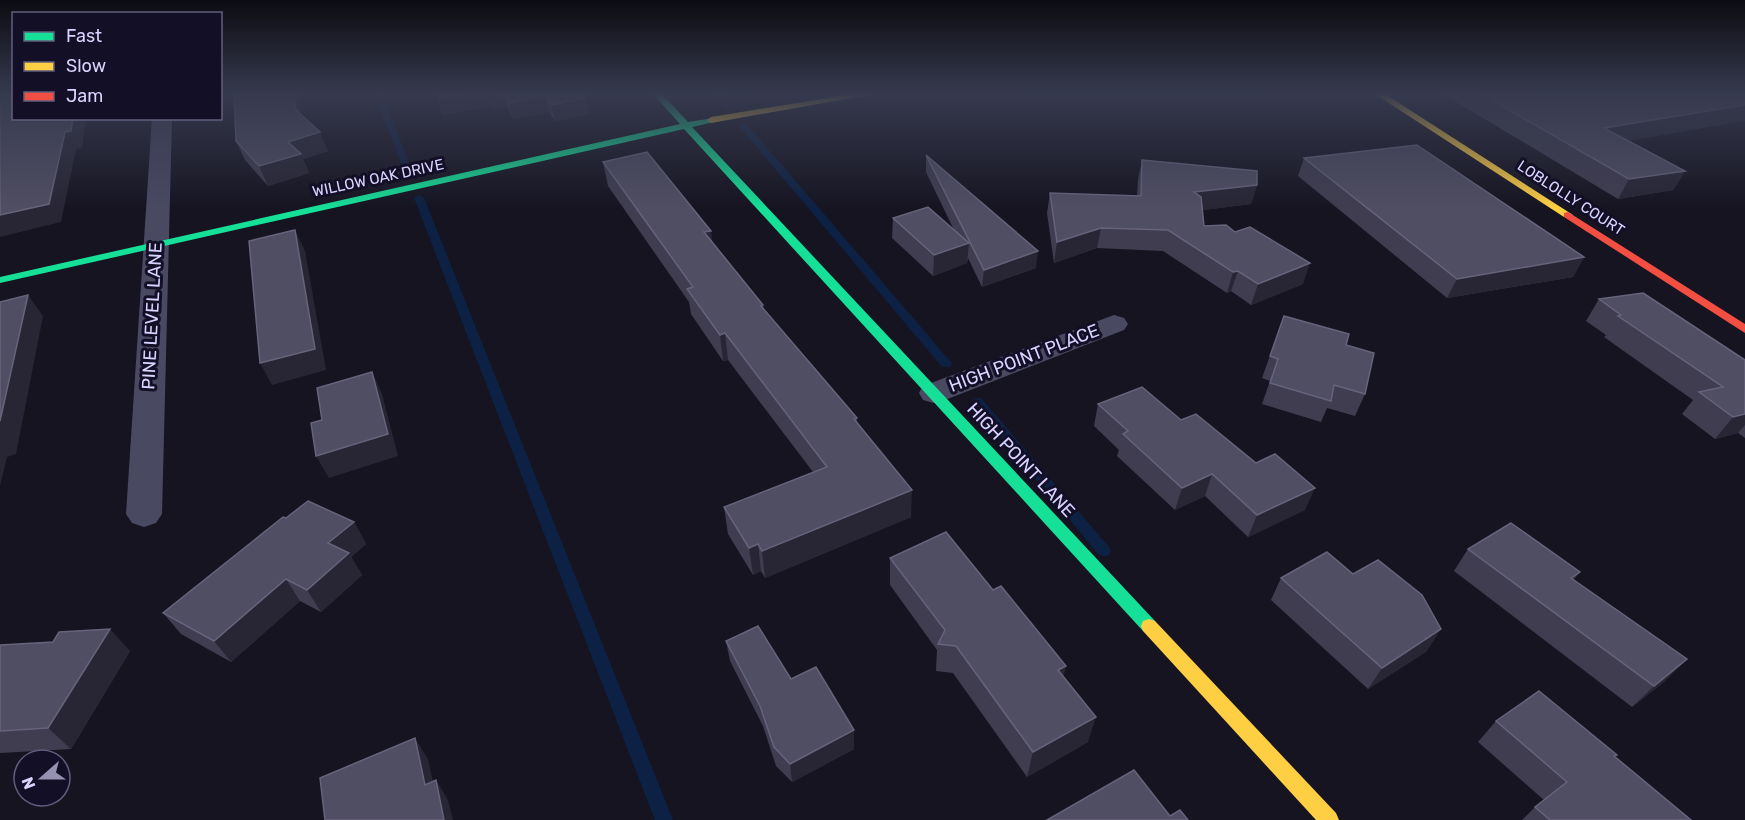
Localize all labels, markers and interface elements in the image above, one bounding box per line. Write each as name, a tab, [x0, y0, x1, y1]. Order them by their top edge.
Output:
legend	[12, 12, 222, 120]
text: Fast	[66, 25, 102, 47]
text: Slow	[66, 55, 106, 77]
text: Jam	[66, 85, 103, 107]
street label: WILLOW OAK DRIVE	[311, 155, 445, 201]
street label: LOBLOLLY COURT	[1514, 157, 1628, 240]
street label: PINE LEVEL LANE	[137, 242, 167, 390]
street label: HIGH POINT PLACE	[946, 319, 1102, 397]
street label: HIGH POINT LANE	[962, 398, 1080, 522]
north arrow	[12, 748, 72, 808]
text: N	[18, 774, 39, 792]

